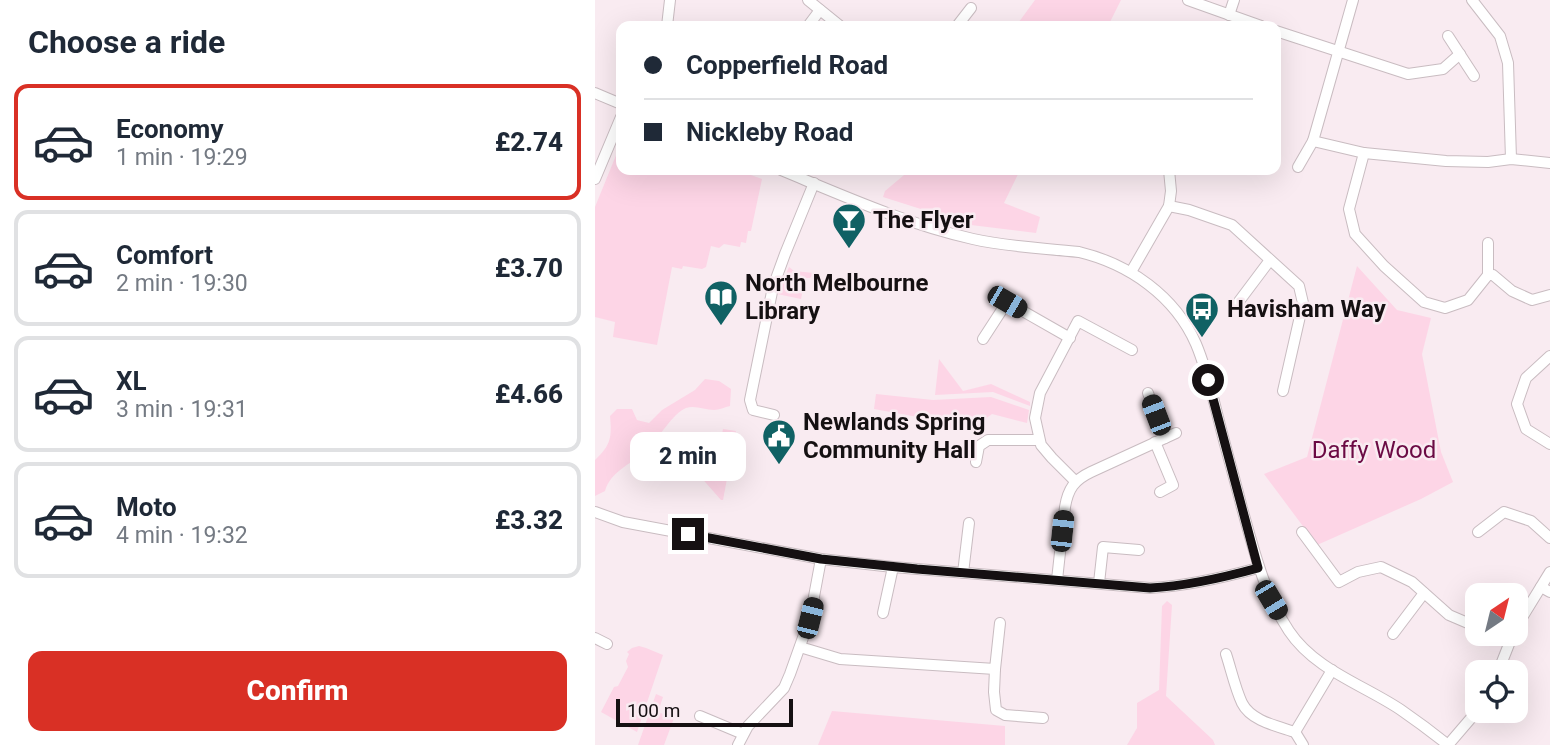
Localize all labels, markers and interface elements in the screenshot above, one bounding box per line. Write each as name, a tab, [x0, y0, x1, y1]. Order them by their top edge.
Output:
text: Choose a ride	[28, 23, 225, 61]
text: Copperfield Road	[686, 50, 888, 80]
icon: car	[32, 111, 95, 174]
text: Economy	[116, 114, 223, 144]
text: Nickleby Road	[686, 117, 854, 147]
text: £2.74	[495, 127, 563, 157]
text: 1 min · 19:29	[116, 144, 248, 171]
bar icon: The Flyer	[830, 201, 868, 250]
place label: The Flyer	[873, 206, 974, 234]
icon: car	[32, 237, 95, 300]
text: Comfort	[116, 240, 213, 270]
text: £3.70	[495, 253, 563, 283]
place label: North Melbourne Library	[745, 269, 928, 325]
text: 2 min · 19:30	[116, 270, 248, 297]
library icon: North Melbourne Library	[702, 278, 740, 327]
car	[984, 282, 1031, 322]
bus stop icon: Havisham Way	[1183, 290, 1221, 339]
place label: Havisham Way	[1227, 295, 1387, 323]
icon: car	[32, 363, 95, 426]
route start	[1192, 364, 1224, 396]
text: XL	[116, 366, 147, 396]
text: £4.66	[495, 379, 563, 409]
car	[1139, 392, 1174, 438]
text: 3 min · 19:31	[116, 396, 248, 423]
place label: Newlands Spring Community Hall	[803, 408, 986, 464]
public building icon: Newlands Spring Community Hall	[760, 417, 798, 466]
callout: 2 min	[630, 433, 746, 482]
park label: Daffy Wood	[1312, 436, 1436, 464]
text: 2 min	[659, 443, 717, 470]
icon: car	[32, 489, 95, 552]
text: Moto	[116, 492, 177, 522]
text: £3.32	[495, 505, 563, 535]
car	[1050, 509, 1075, 553]
route end	[672, 518, 704, 550]
text: 4 min · 19:32	[116, 522, 248, 549]
car	[1252, 577, 1291, 623]
north arrow	[1465, 583, 1528, 646]
map controls	[1465, 583, 1528, 723]
car	[795, 595, 826, 641]
button: Confirm	[28, 651, 567, 731]
button: locate	[1465, 660, 1528, 723]
scale bar	[616, 696, 793, 728]
text: 100 m	[627, 699, 680, 722]

